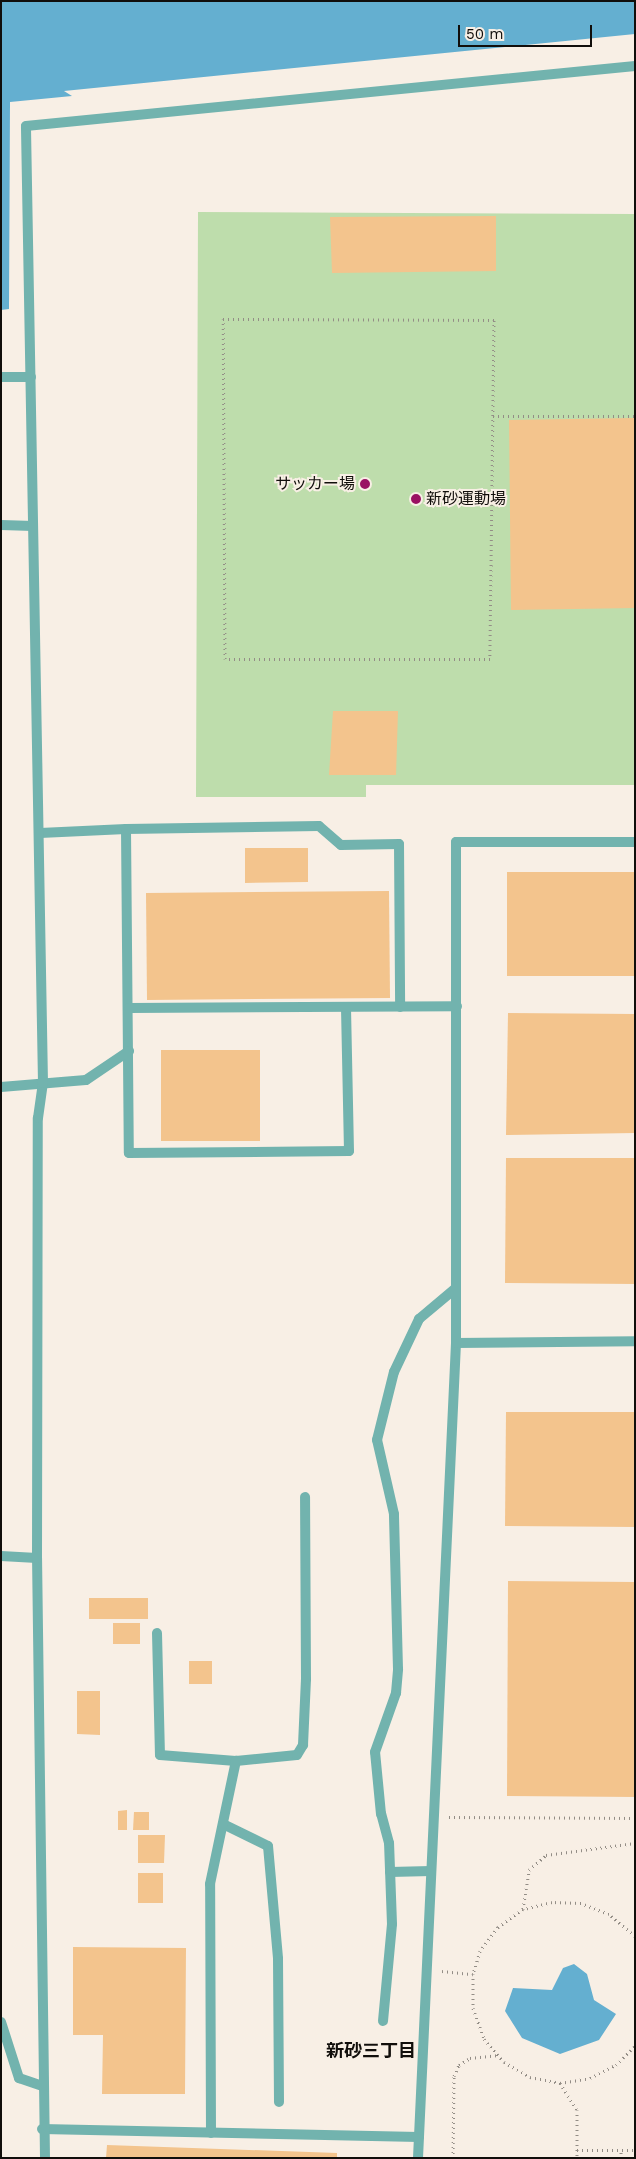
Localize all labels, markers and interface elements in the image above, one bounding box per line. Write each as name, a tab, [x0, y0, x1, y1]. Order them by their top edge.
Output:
scale bar	[461, 15, 595, 47]
text: 50 m	[466, 25, 503, 43]
place label: サッカー場	[275, 474, 355, 494]
marker: サッカー場	[359, 478, 371, 490]
place label: 新砂運動場	[426, 489, 506, 509]
marker: 新砂運動場	[410, 493, 422, 505]
district label: 新砂三丁目	[326, 2040, 416, 2062]

